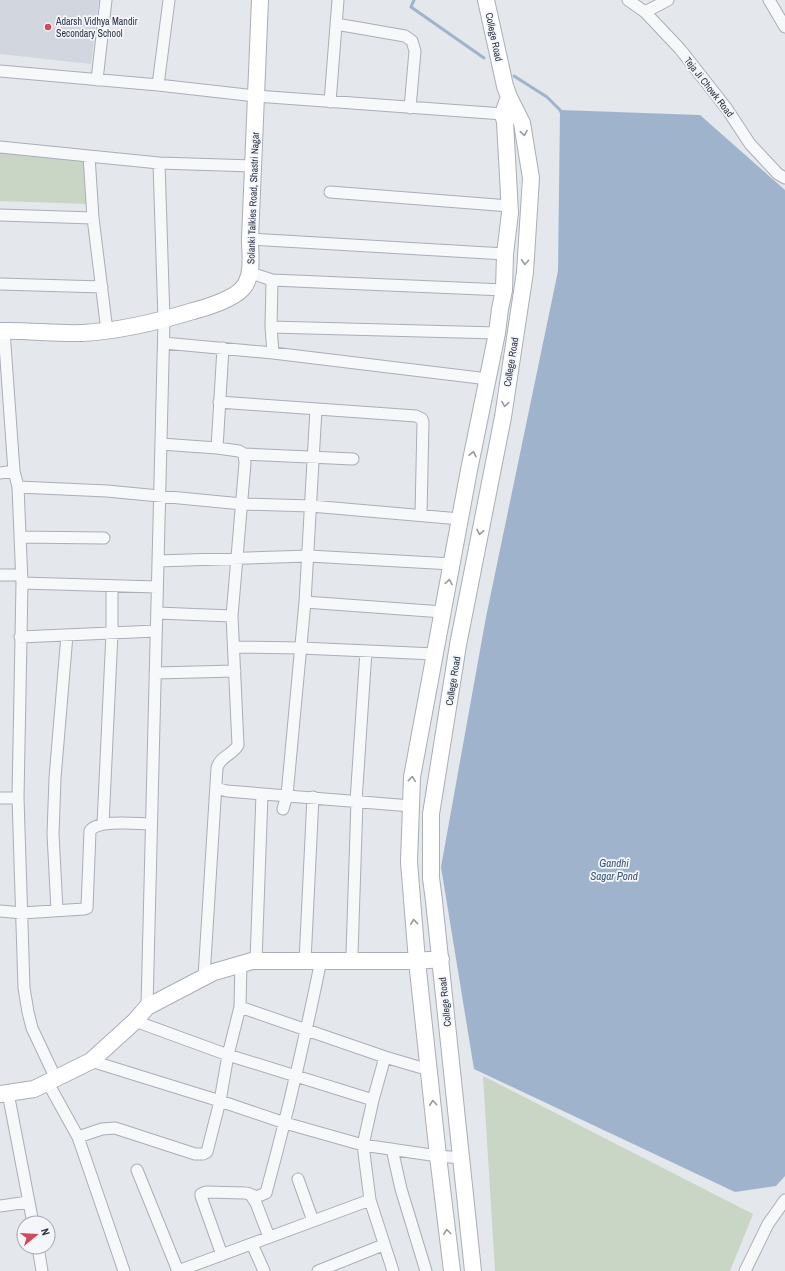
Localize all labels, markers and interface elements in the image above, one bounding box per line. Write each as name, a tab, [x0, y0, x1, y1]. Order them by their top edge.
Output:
street label: College Road	[482, 11, 506, 63]
place label: Adarsh Vidhya Mandir Secondary School	[55, 15, 138, 40]
marker: Adarsh Vidhya Mandir Secondary School	[43, 22, 53, 32]
street label: Teja Ji Chowk Road	[681, 54, 737, 120]
one-way arrow	[519, 129, 528, 136]
street label: Solanki Talkies Road, Shastri Nagar	[244, 131, 262, 264]
one-way arrow	[521, 259, 530, 265]
street label: College Road	[501, 336, 521, 388]
one-way arrow	[501, 401, 510, 407]
one-way arrow	[468, 451, 476, 457]
one-way arrow	[477, 529, 485, 535]
one-way arrow	[444, 579, 452, 585]
street label: College Road	[443, 655, 463, 707]
one-way arrow	[408, 776, 417, 782]
water label: Gandhi Sagar Pond	[590, 856, 639, 883]
one-way arrow	[410, 919, 419, 925]
street label: College Road	[436, 977, 454, 1027]
one-way arrow	[428, 1100, 437, 1106]
north arrow	[16, 1215, 56, 1255]
text: N	[38, 1227, 53, 1237]
one-way arrow	[443, 1229, 452, 1235]

